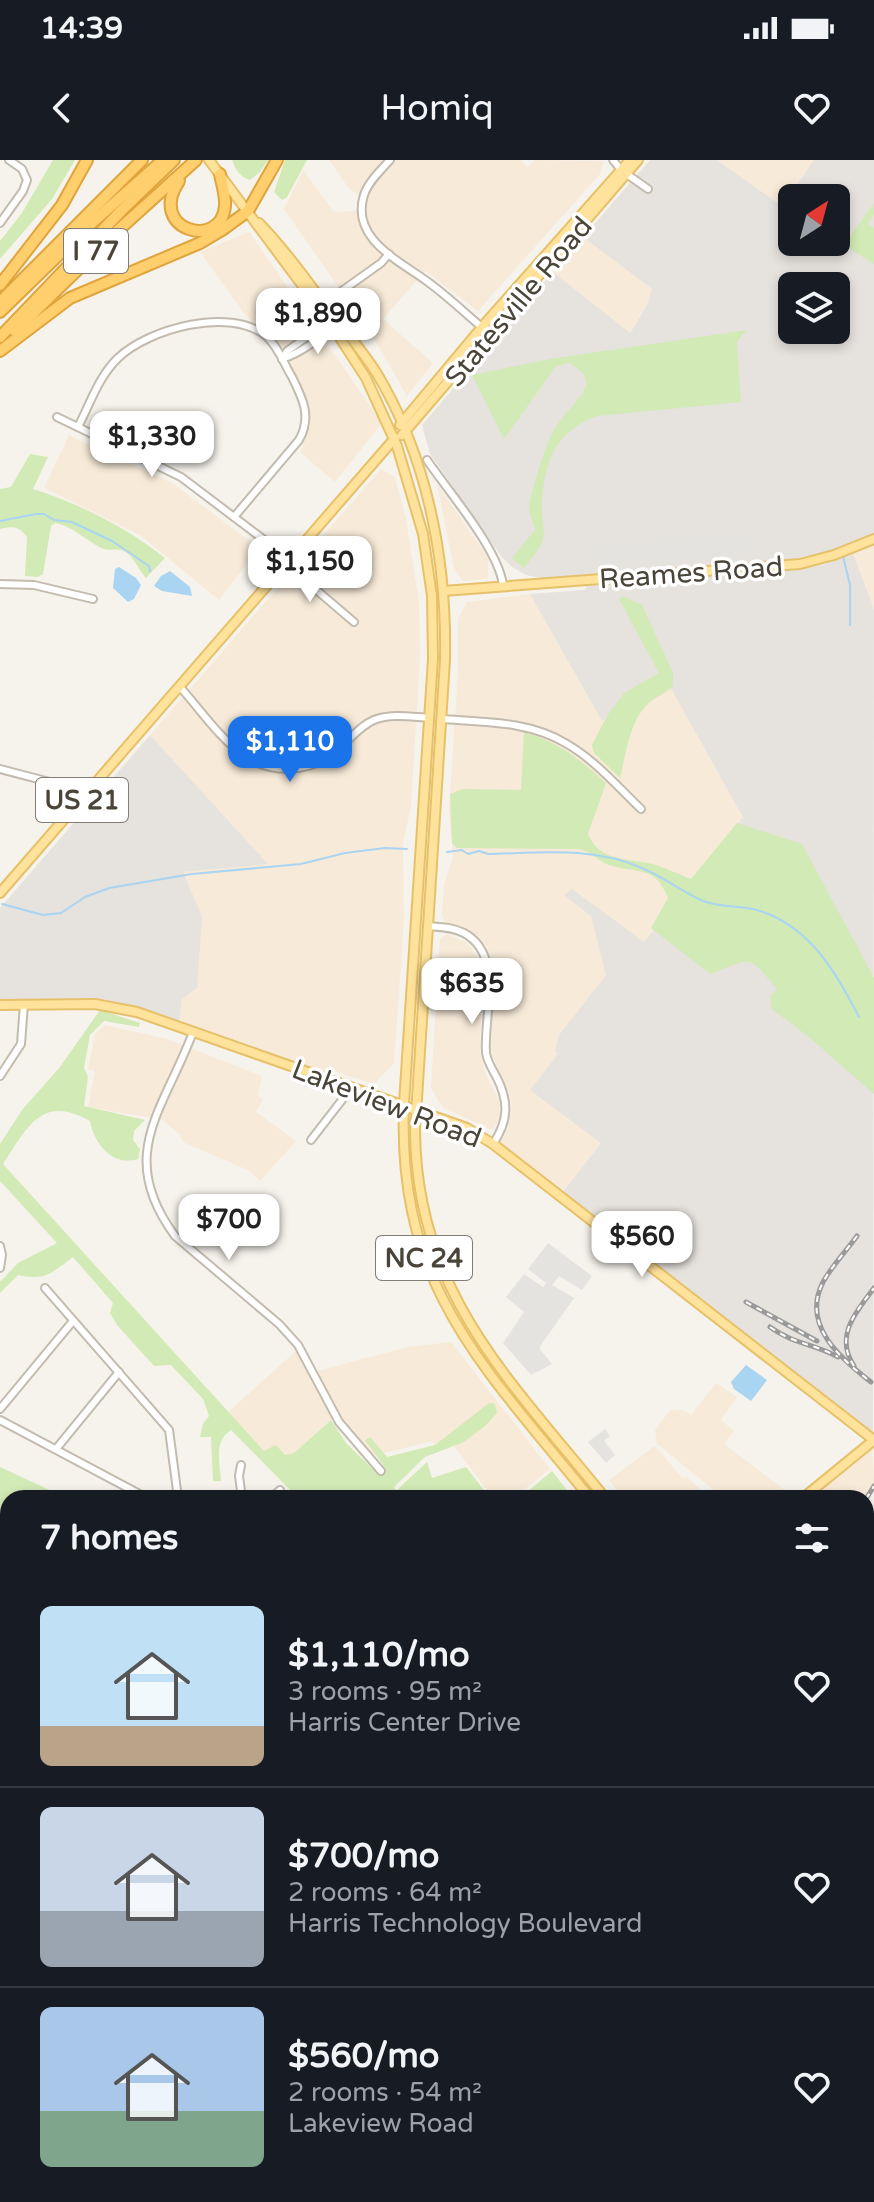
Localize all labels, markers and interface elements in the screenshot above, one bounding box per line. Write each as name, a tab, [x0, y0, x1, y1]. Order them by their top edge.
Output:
text: 14:39	[40, 10, 123, 47]
icon: back	[40, 86, 84, 130]
icon: heart	[790, 86, 834, 130]
text: Homiq	[380, 87, 494, 130]
north arrow	[778, 184, 850, 256]
map controls	[778, 184, 850, 344]
street label: Statesville Road	[438, 210, 600, 394]
road number: I 77	[64, 229, 128, 273]
button: layers	[778, 272, 850, 344]
pin: $1,890	[253, 288, 383, 356]
text: $1,890	[274, 298, 362, 329]
pin: $1,330	[87, 411, 217, 479]
text: $1,330	[108, 421, 196, 452]
pin: $1,150	[245, 536, 375, 604]
text: $1,150	[266, 546, 354, 577]
street label: Reames Road	[598, 550, 784, 596]
pin: $1,110	[225, 716, 355, 784]
text: $1,110	[246, 726, 334, 757]
road number: US 21	[36, 778, 128, 822]
pin: $635	[425, 958, 519, 1026]
text: $635	[439, 968, 505, 999]
street label: Lakeview Road	[287, 1052, 486, 1156]
pin: $700	[182, 1194, 276, 1262]
text: $700	[196, 1204, 262, 1235]
pin: $560	[595, 1211, 689, 1279]
text: $560	[609, 1221, 675, 1252]
road number: NC 24	[376, 1236, 472, 1280]
icon: filters	[790, 1516, 834, 1560]
text: 7 homes	[40, 1518, 178, 1559]
text: $1,110/mo	[288, 1635, 470, 1676]
icon: home	[104, 1638, 200, 1734]
icon: heart	[790, 1664, 834, 1708]
text: 3 rooms · 95 m²	[288, 1676, 482, 1707]
text: Harris Center Drive	[288, 1707, 521, 1738]
text: $700/mo	[288, 1836, 439, 1877]
icon: home	[104, 1839, 200, 1935]
icon: heart	[790, 1865, 834, 1909]
text: 2 rooms · 64 m²	[288, 1877, 482, 1908]
text: Harris Technology Boulevard	[288, 1908, 642, 1939]
text: $560/mo	[288, 2036, 439, 2077]
icon: home	[104, 2039, 200, 2135]
icon: heart	[790, 2065, 834, 2109]
text: 2 rooms · 54 m²	[288, 2077, 482, 2108]
text: Lakeview Road	[288, 2108, 474, 2139]

